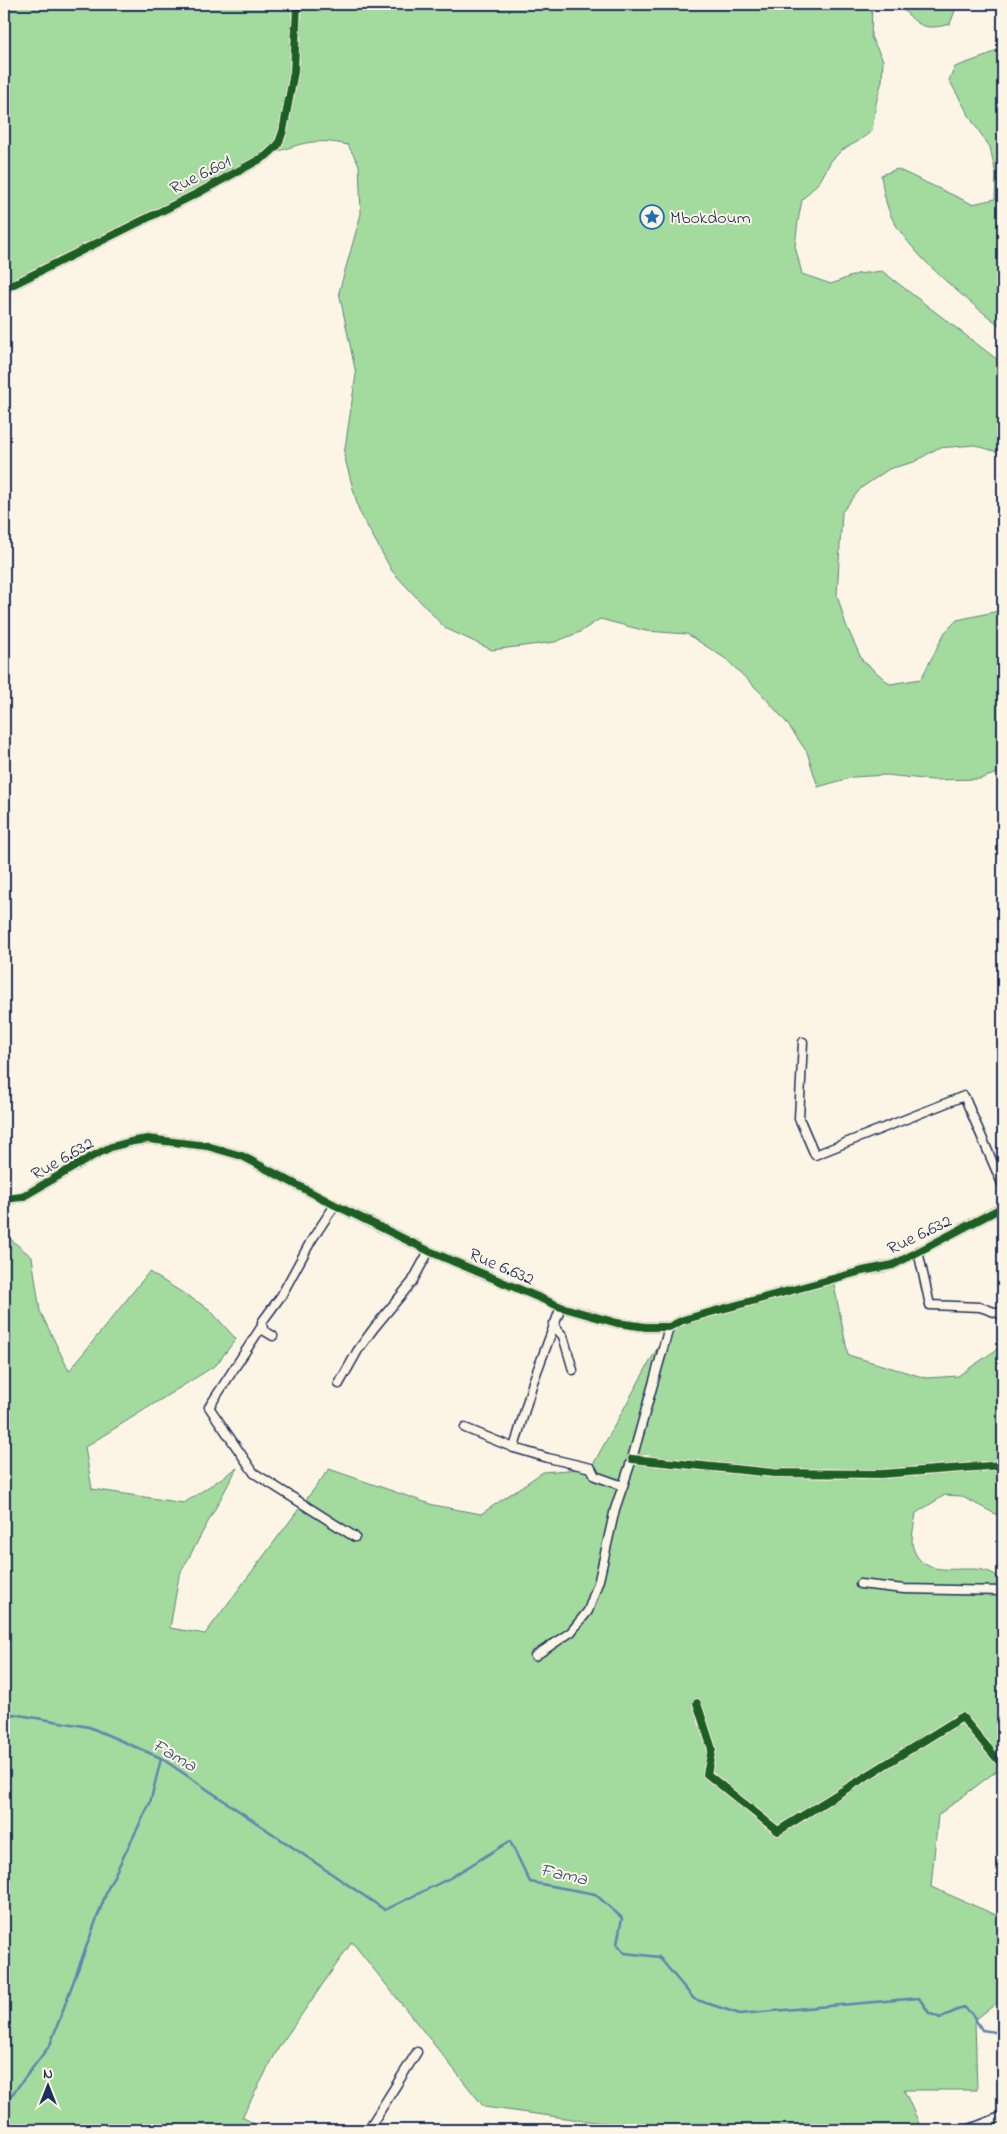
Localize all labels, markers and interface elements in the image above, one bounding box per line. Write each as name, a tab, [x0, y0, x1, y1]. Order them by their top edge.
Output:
street label: Rue 6.601	[166, 149, 236, 202]
place icon: Mbokdoum	[639, 204, 665, 230]
place label: Mbokdoum	[670, 206, 751, 232]
street label: Rue 6.632	[27, 1131, 99, 1188]
street label: Rue 6.632	[883, 1209, 956, 1263]
street label: Rue 6.632	[465, 1242, 538, 1293]
water label: Fama	[146, 1733, 202, 1780]
water label: Fama	[537, 1857, 590, 1894]
north arrow	[22, 2062, 72, 2112]
text: N	[43, 2064, 53, 2085]

